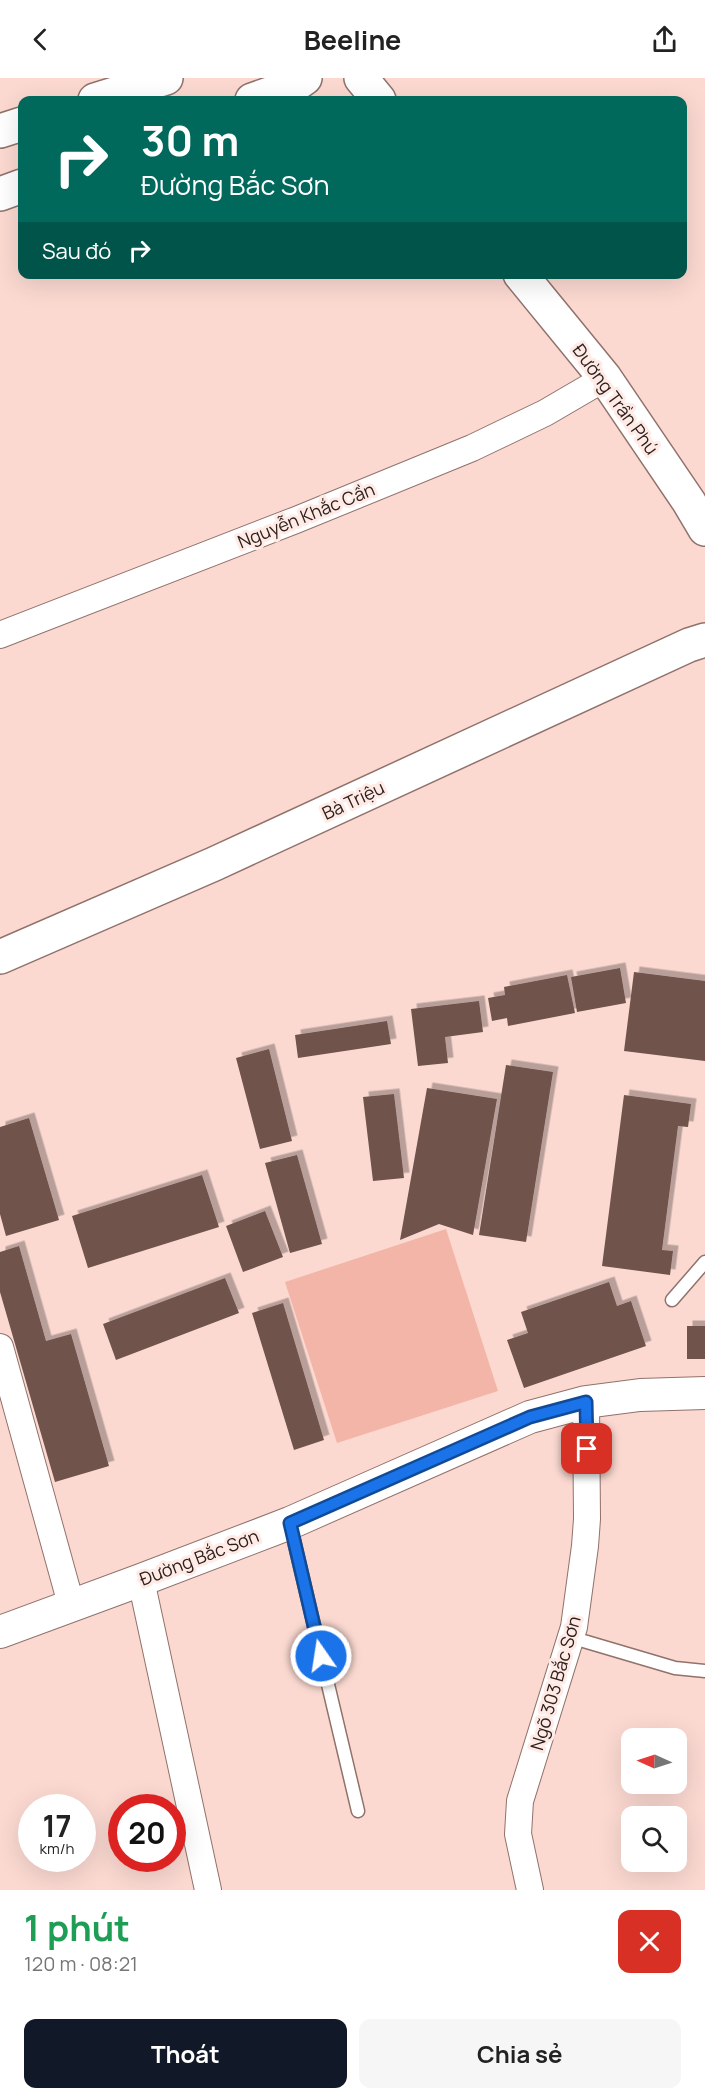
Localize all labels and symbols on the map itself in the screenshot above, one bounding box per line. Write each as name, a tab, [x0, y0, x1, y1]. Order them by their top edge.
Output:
street label: Đường Trần Phú	[568, 339, 664, 459]
street label: Nguyễn Khắc Cần	[234, 477, 378, 553]
street label: Bà Triệu	[318, 775, 388, 825]
pin	[561, 1423, 612, 1474]
street label: Đường Bắc Sơn	[136, 1523, 262, 1591]
street label: Ngõ 303 Bắc Sơn	[524, 1613, 586, 1753]
position arrow	[289, 1624, 353, 1688]
north arrow	[621, 1728, 687, 1794]
speed limit sign: 20	[108, 1794, 186, 1872]

